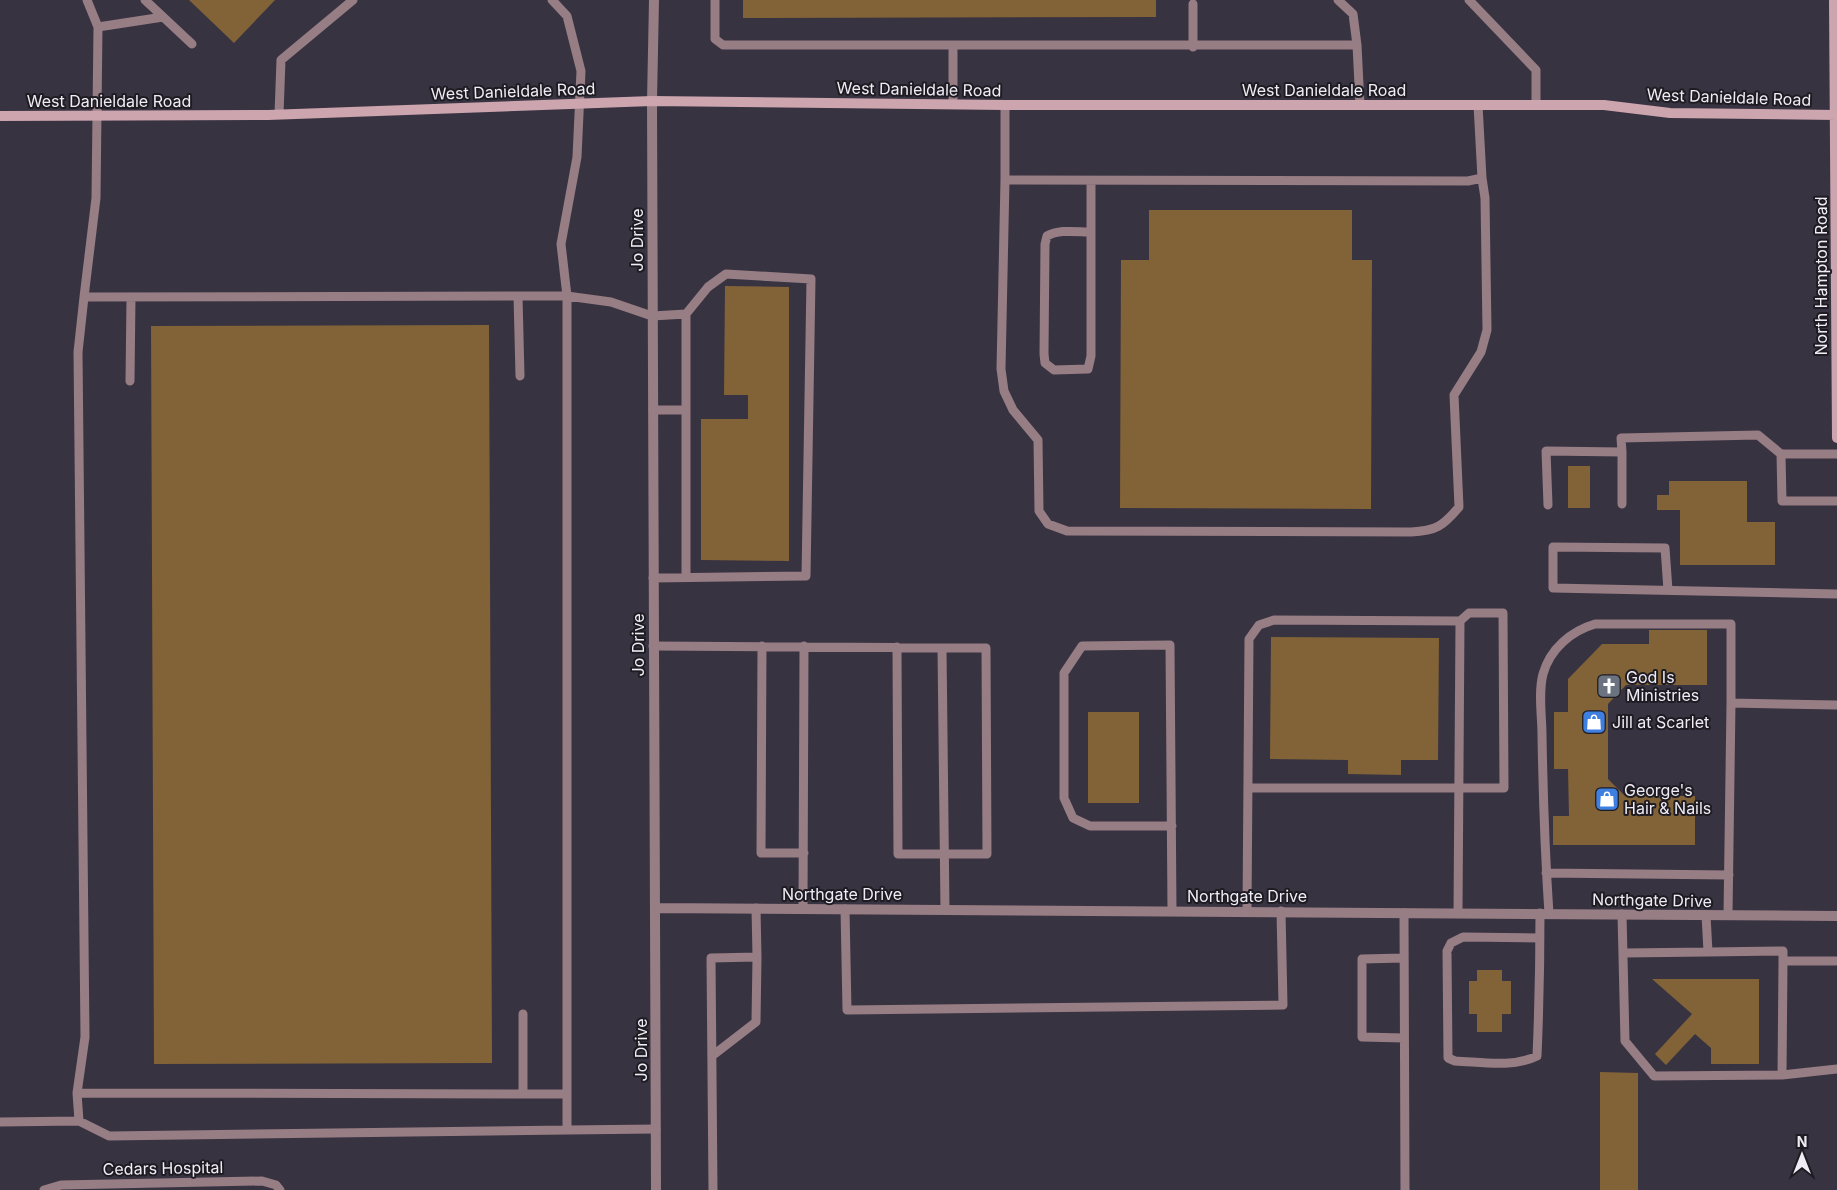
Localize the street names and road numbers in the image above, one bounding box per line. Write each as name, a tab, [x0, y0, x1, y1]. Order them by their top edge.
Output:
street label: West Danieldale Road	[430, 78, 596, 104]
street label: West Danieldale Road	[837, 78, 1001, 100]
street label: West Danieldale Road	[1242, 80, 1406, 100]
street label: West Danieldale Road	[1646, 84, 1812, 110]
street label: West Danieldale Road	[27, 91, 191, 111]
street label: North Hampton Road	[1811, 196, 1831, 356]
street label: Jo Drive	[627, 209, 647, 271]
street label: Jo Drive	[628, 614, 648, 676]
street label: Northgate Drive	[782, 884, 902, 904]
street label: Northgate Drive	[1187, 886, 1307, 906]
street label: Northgate Drive	[1592, 889, 1712, 911]
street label: Jo Drive	[631, 1019, 651, 1081]
street label: Cedars Hospital	[103, 1157, 223, 1179]

